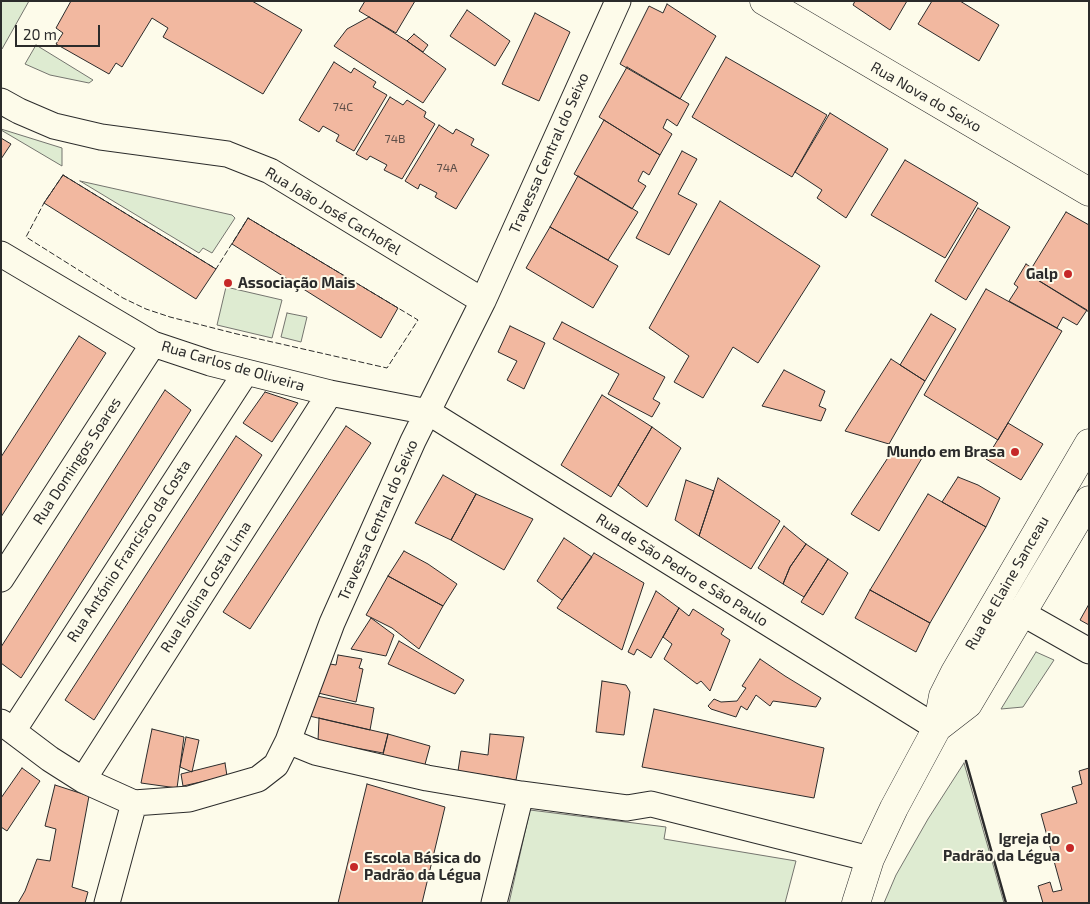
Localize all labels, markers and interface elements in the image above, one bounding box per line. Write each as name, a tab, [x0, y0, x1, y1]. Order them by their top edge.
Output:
scale bar	[18, 15, 102, 47]
text: 20 m	[23, 25, 57, 43]
street label: Rua Nova do Seixo	[867, 58, 985, 136]
street label: Travessa Central do Seixo	[505, 70, 593, 236]
house number: 74C	[333, 100, 353, 114]
house number: 74B	[385, 132, 405, 146]
house number: 74A	[437, 161, 457, 175]
street label: Rua João José Cachofel	[262, 163, 404, 259]
place label: Galp	[1026, 265, 1058, 283]
marker: Galp	[1062, 268, 1074, 280]
place label: Associação Mais	[238, 274, 356, 292]
marker: Associação Mais	[222, 277, 234, 289]
street label: Rua Carlos de Oliveira	[159, 337, 307, 395]
street label: Rua Domingos Soares	[29, 394, 125, 528]
street label: Travessa Central do Seixo	[334, 437, 422, 603]
place label: Mundo em Brasa	[886, 443, 1005, 461]
marker: Mundo em Brasa	[1009, 446, 1021, 458]
street label: Rua António Francisco da Costa	[63, 457, 195, 645]
street label: Rua de São Pedro e São Paulo	[593, 510, 771, 630]
street label: Rua de Elaine Sanceau	[961, 513, 1053, 653]
street label: Rua Isolina Costa Lima	[157, 518, 255, 656]
place label: Igreja do Padrão da Légua	[943, 830, 1060, 865]
marker: Igreja do Padrão da Légua	[1064, 842, 1076, 854]
place label: Escola Básica do Padrão da Légua	[364, 849, 481, 884]
marker: Escola Básica do Padrão da Légua	[348, 861, 360, 873]

